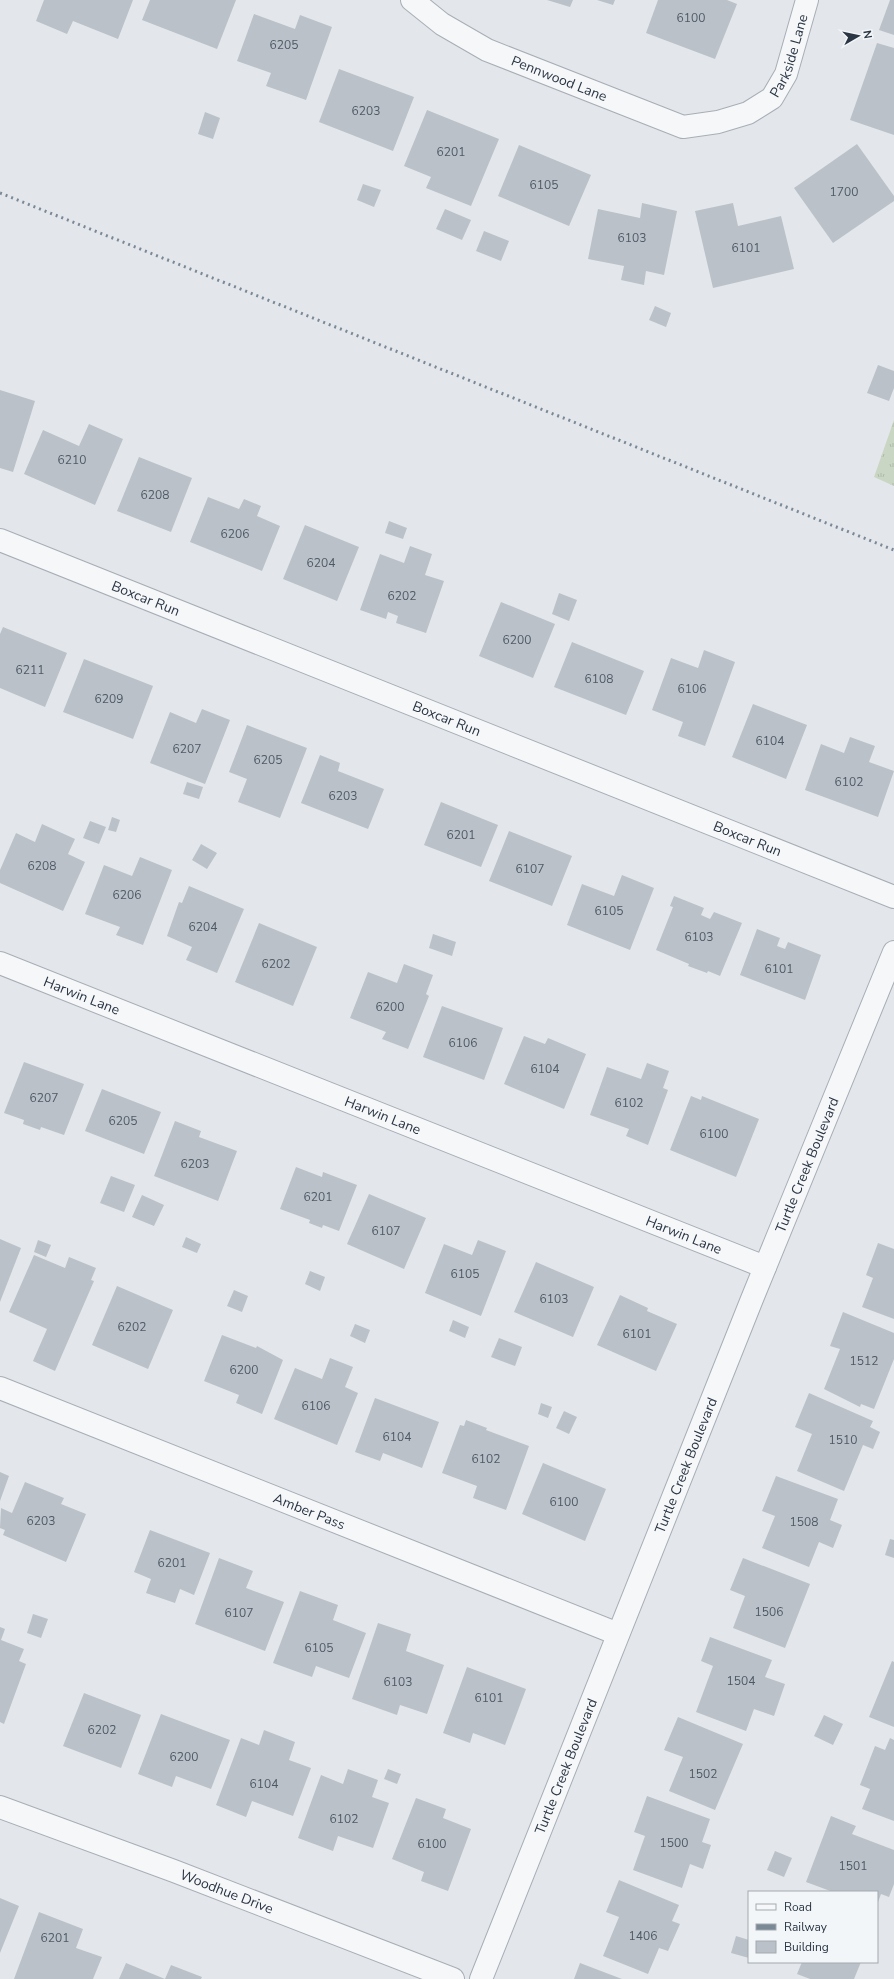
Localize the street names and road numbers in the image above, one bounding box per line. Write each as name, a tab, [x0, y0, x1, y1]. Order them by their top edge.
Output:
street label: Parkside Lane	[765, 12, 813, 101]
street label: Pennwood Lane	[508, 51, 610, 106]
street label: Boxcar Run	[109, 577, 183, 621]
street label: Boxcar Run	[410, 697, 483, 741]
street label: Boxcar Run	[710, 817, 784, 861]
street label: Harwin Lane	[41, 972, 123, 1020]
street label: Harwin Lane	[342, 1092, 424, 1139]
street label: Turtle Creek Boulevard	[771, 1094, 844, 1236]
street label: Harwin Lane	[643, 1212, 725, 1259]
street label: Turtle Creek Boulevard	[651, 1395, 722, 1536]
street label: Amber Pass	[270, 1489, 348, 1535]
street label: Turtle Creek Boulevard	[531, 1696, 602, 1837]
street label: Woodhue Drive	[177, 1865, 276, 1919]

